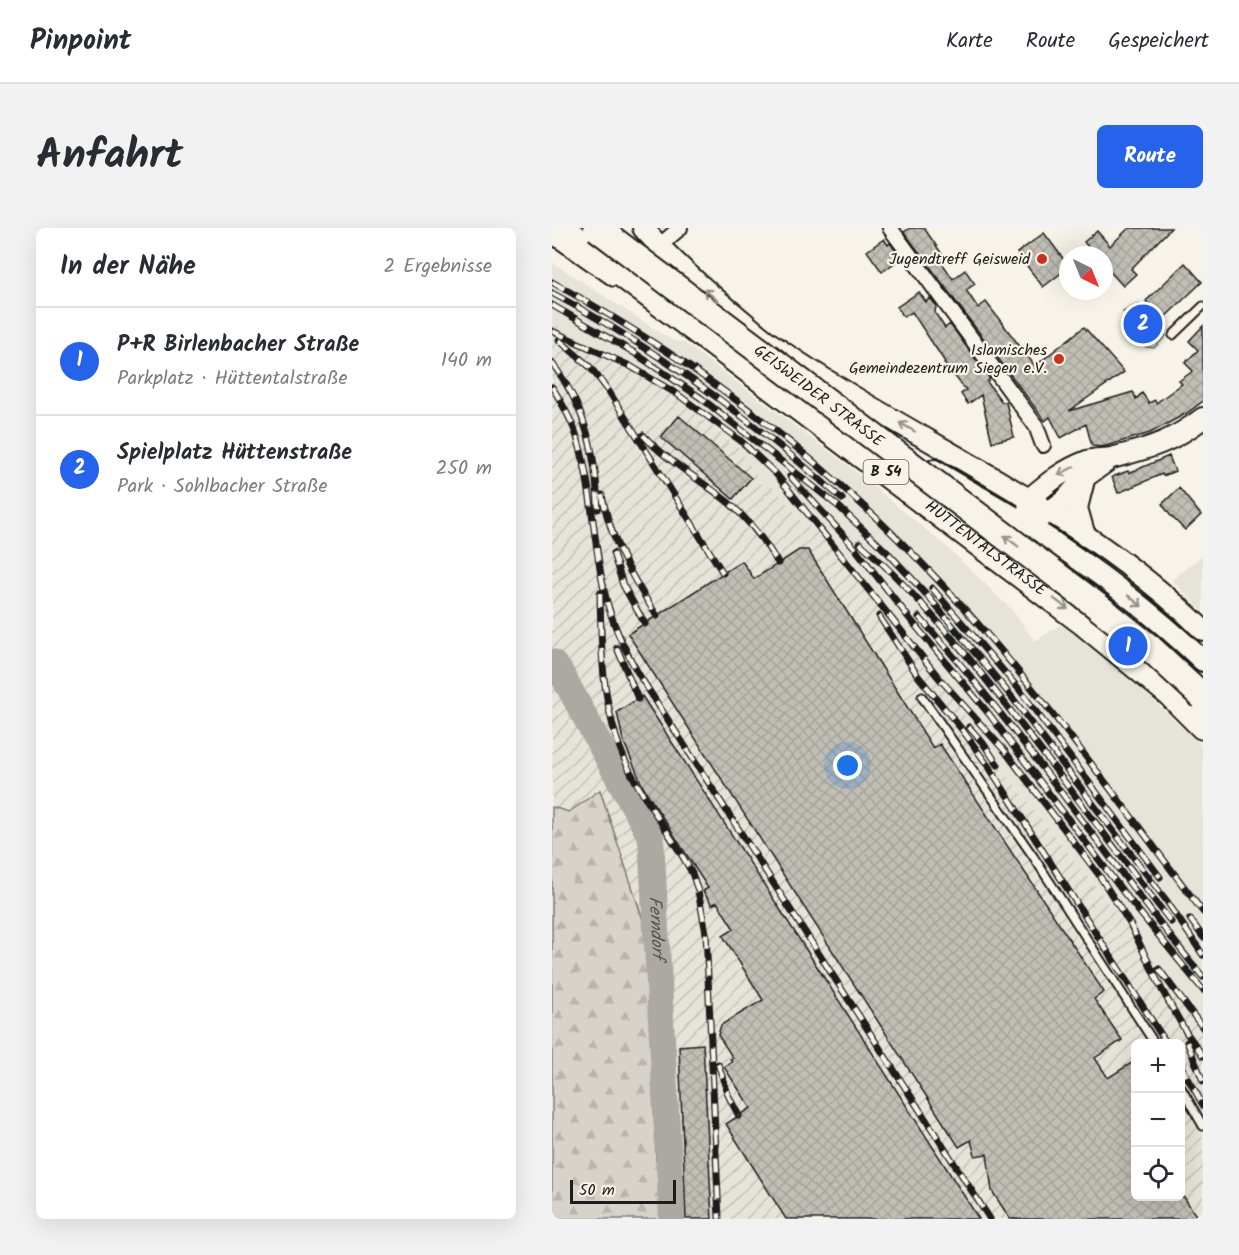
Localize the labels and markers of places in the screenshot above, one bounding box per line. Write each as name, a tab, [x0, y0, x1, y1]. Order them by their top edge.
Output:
place label: Jugendtreff Geisweid	[889, 247, 1031, 272]
marker: Jugendtreff Geisweid	[1035, 252, 1049, 266]
pin: 2	[1124, 302, 1162, 346]
place label: Islamisches Gemeindezentrum Siegen e.V.	[849, 338, 1047, 381]
marker: Islamisches Gemeindezentrum Siegen e.V.	[1052, 352, 1066, 366]
pin: 1	[1108, 624, 1148, 668]

